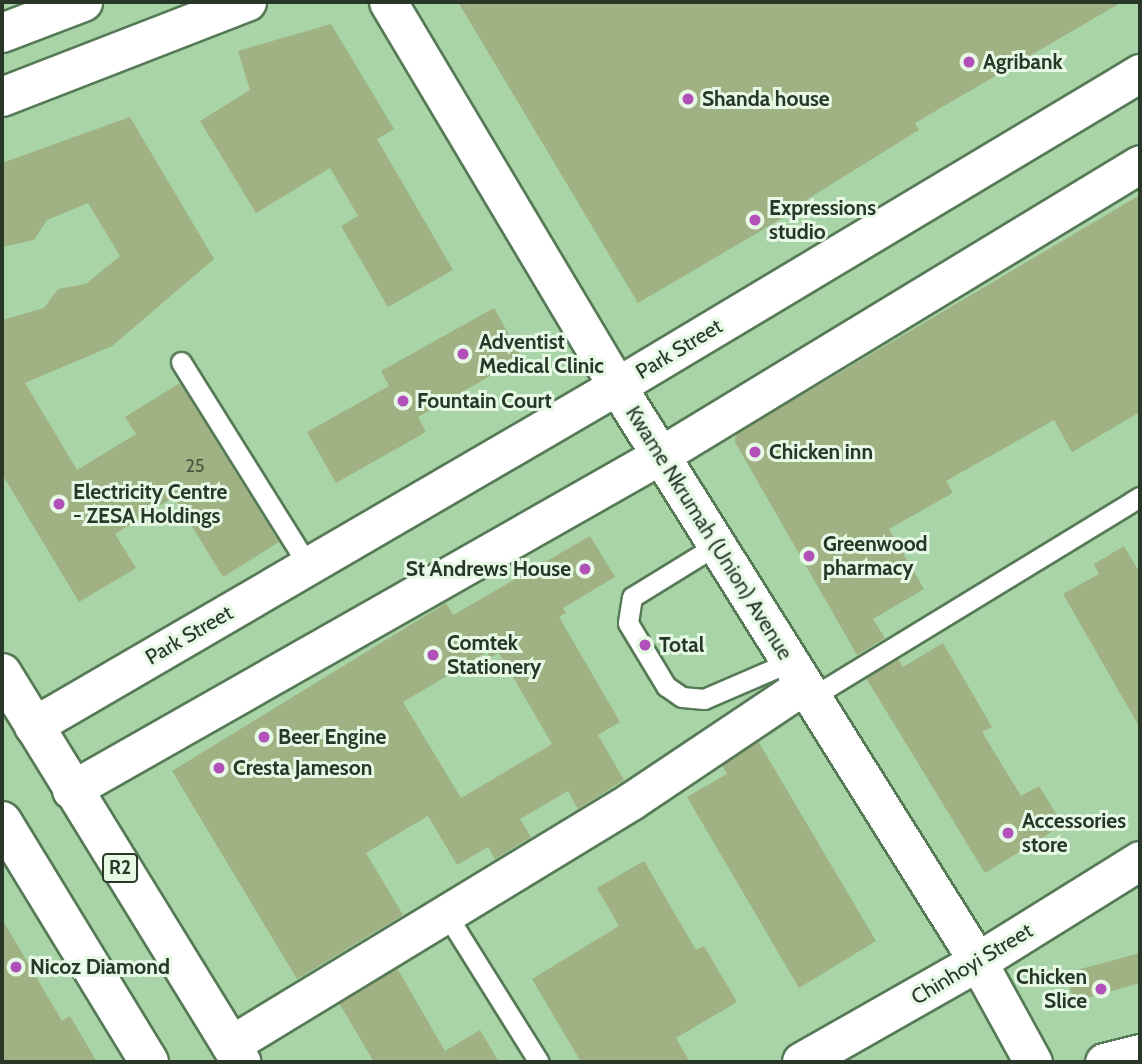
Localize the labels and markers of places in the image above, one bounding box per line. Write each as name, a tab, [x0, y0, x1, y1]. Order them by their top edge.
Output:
place label: Agribank	[983, 49, 1063, 75]
marker: Agribank	[961, 54, 977, 70]
place label: Shanda house	[702, 86, 830, 112]
marker: Shanda house	[680, 91, 696, 107]
place label: Expressions studio	[769, 195, 876, 245]
marker: Expressions studio	[747, 212, 763, 228]
place label: Adventist Medical Clinic	[479, 329, 604, 379]
marker: Adventist Medical Clinic	[453, 344, 473, 364]
place label: Fountain Court	[417, 388, 552, 414]
marker: Fountain Court	[395, 393, 411, 409]
place label: Chicken inn	[769, 439, 873, 465]
marker: Chicken inn	[747, 444, 763, 460]
place label: Electricity Centre - ZESA Holdings	[73, 479, 227, 529]
marker: Electricity Centre - ZESA Holdings	[51, 496, 67, 512]
place label: Greenwood pharmacy	[823, 531, 928, 581]
marker: Greenwood pharmacy	[801, 548, 817, 564]
place label: St Andrews House	[406, 556, 571, 582]
marker: St Andrews House	[577, 561, 593, 577]
place label: Comtek Stationery	[447, 630, 541, 680]
place label: Total	[659, 632, 704, 658]
marker: Total	[637, 637, 653, 653]
marker: Comtek Stationery	[425, 647, 441, 663]
place label: Beer Engine	[278, 724, 386, 750]
marker: Beer Engine	[256, 729, 272, 745]
place label: Cresta Jameson	[233, 755, 372, 781]
marker: Cresta Jameson	[211, 760, 227, 776]
place label: Accessories store	[1022, 808, 1126, 858]
marker: Accessories store	[1000, 825, 1016, 841]
place label: Nicoz Diamond	[30, 954, 170, 980]
marker: Nicoz Diamond	[8, 959, 24, 975]
place label: Chicken Slice	[1016, 964, 1087, 1014]
marker: Chicken Slice	[1093, 981, 1109, 997]

